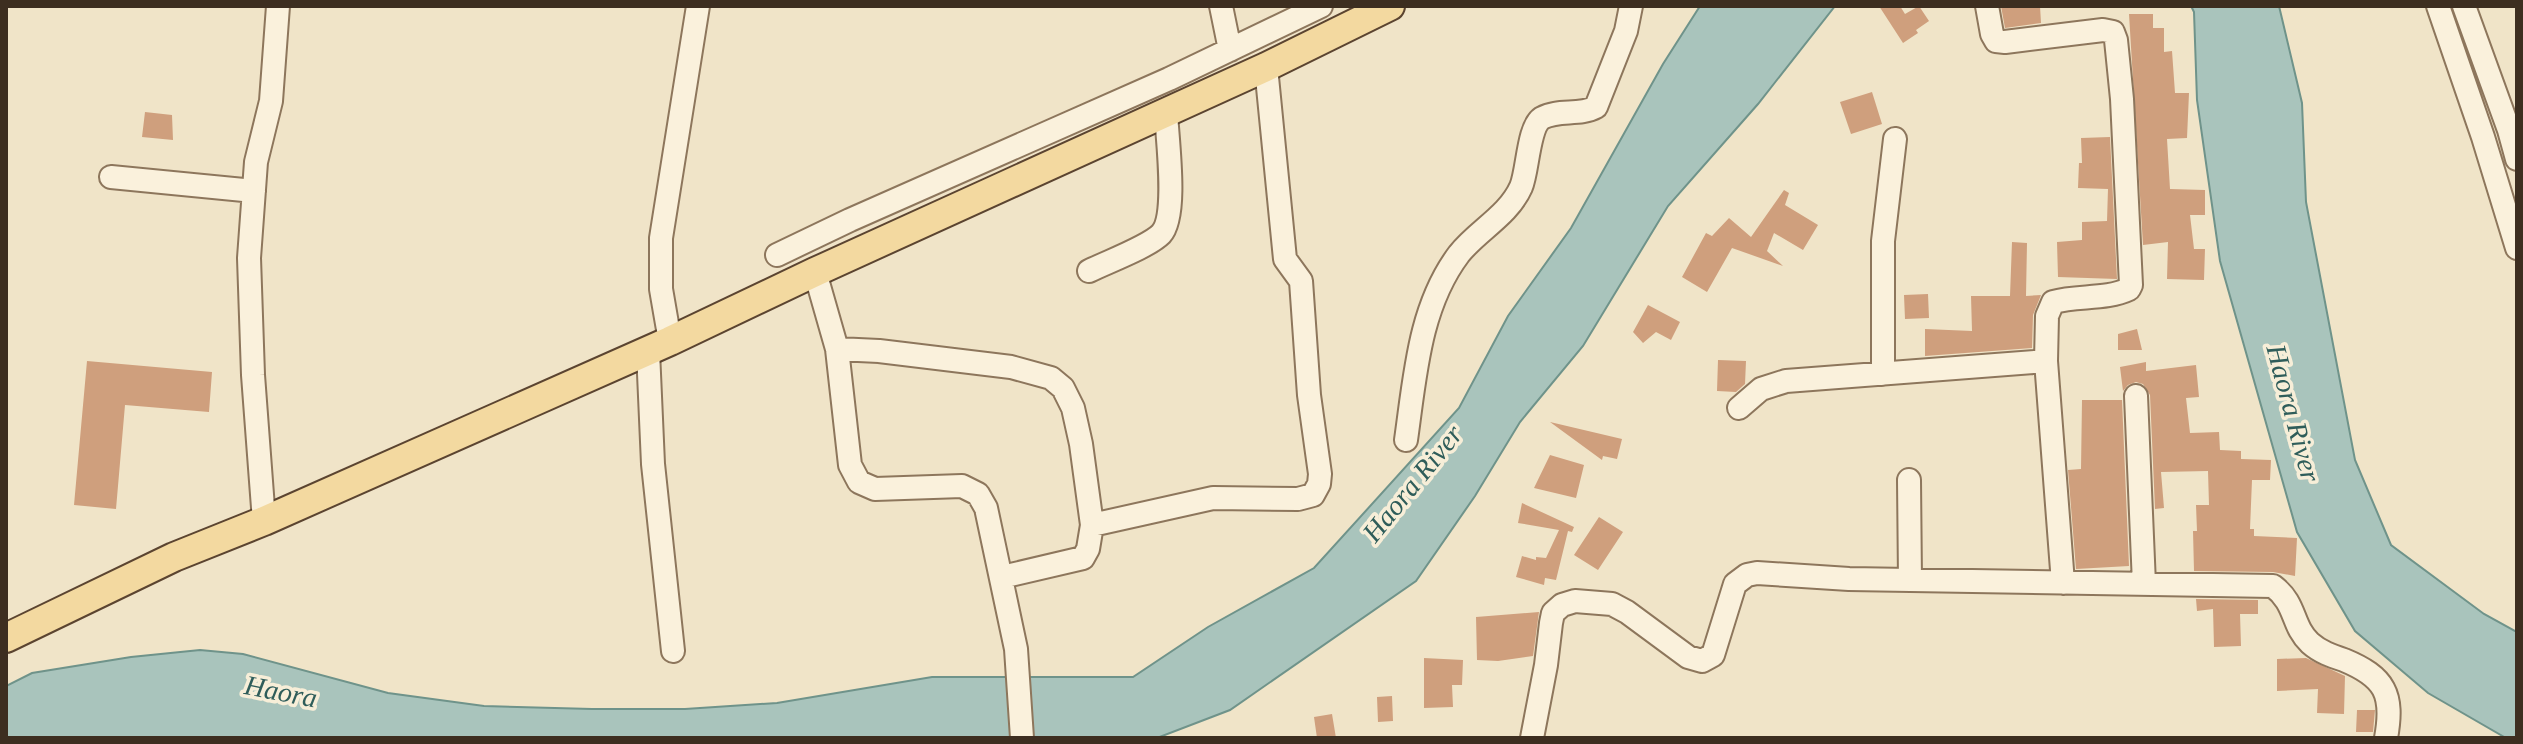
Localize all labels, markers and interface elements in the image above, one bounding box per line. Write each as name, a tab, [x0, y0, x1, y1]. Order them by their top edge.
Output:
water label: Haora River	[2260, 340, 2327, 485]
water label: Haora River	[1355, 419, 1469, 549]
water label: Haora	[241, 669, 320, 714]

